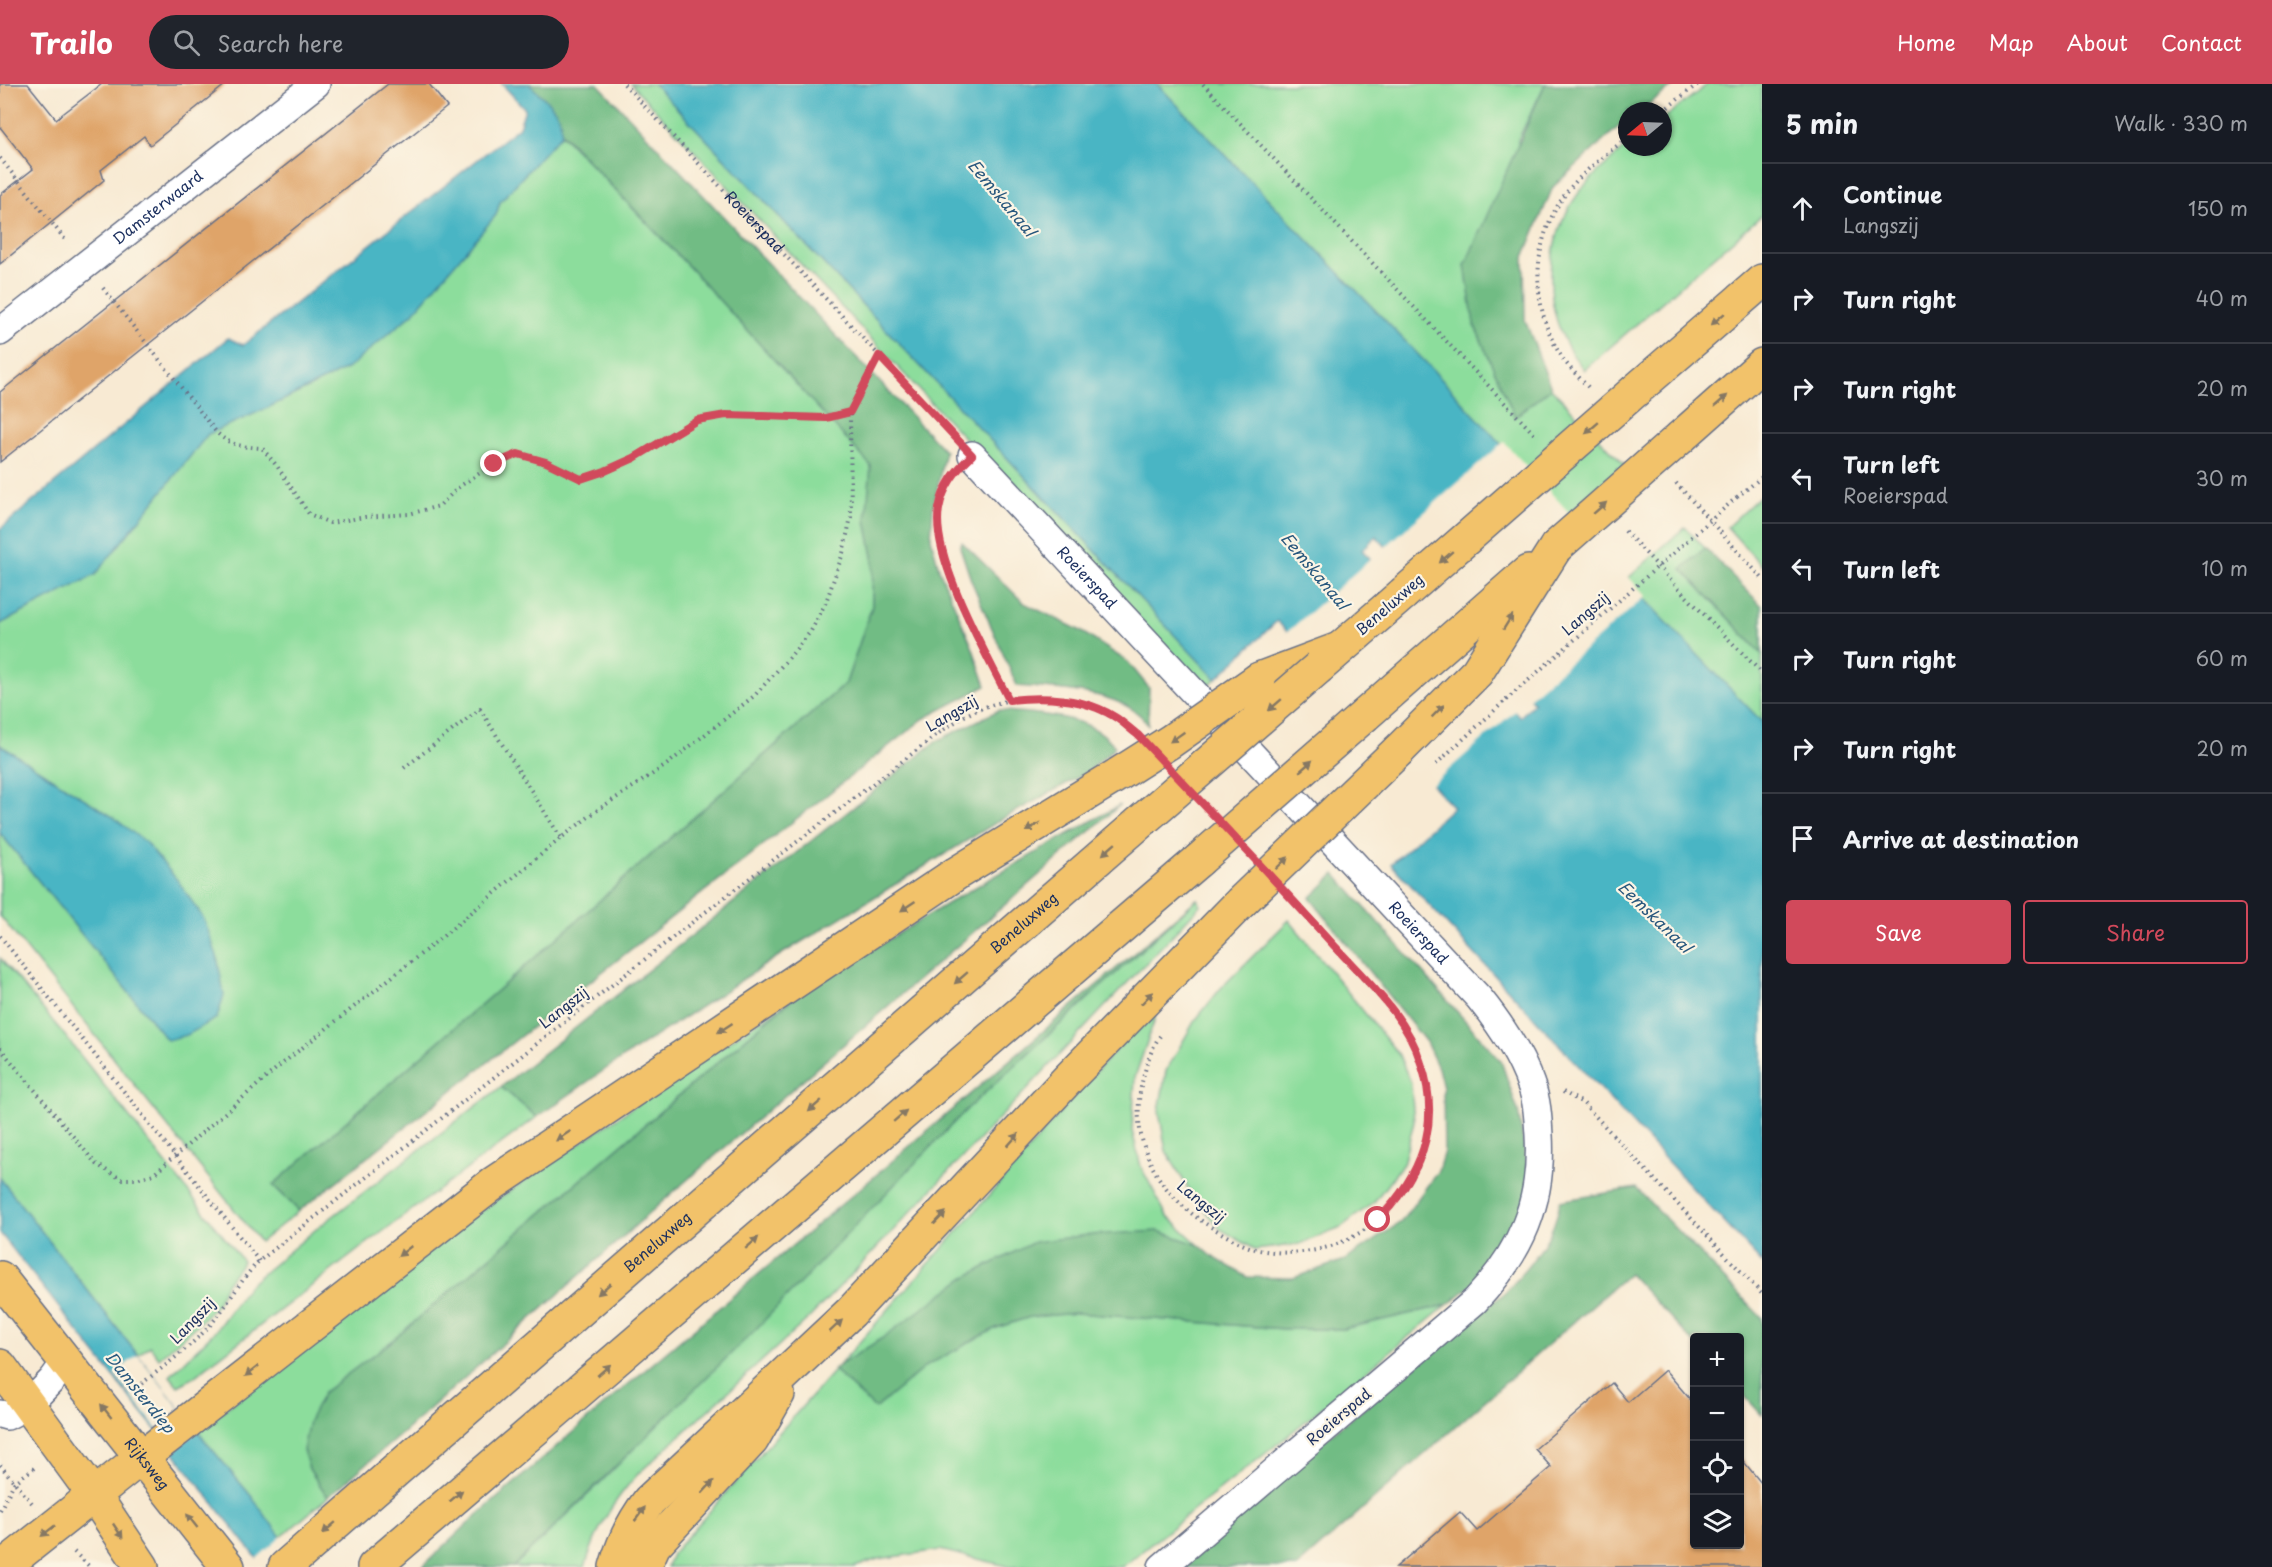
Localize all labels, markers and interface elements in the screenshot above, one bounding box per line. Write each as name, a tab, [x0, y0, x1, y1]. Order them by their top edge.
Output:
search box	[149, 15, 569, 69]
text: Trailo	[30, 21, 113, 64]
icon: search	[170, 26, 203, 59]
text: Search here	[218, 26, 343, 59]
text: Home	[1897, 26, 1956, 58]
text: Map	[1989, 26, 2034, 58]
text: About	[2067, 26, 2128, 58]
text: Contact	[2161, 26, 2242, 58]
north arrow	[1618, 102, 1672, 156]
text: 5 min	[1786, 104, 1858, 143]
text: Walk · 330 m	[2114, 108, 2248, 138]
water label: Eemskanaal	[963, 153, 1044, 243]
street label: Damsterwaard	[107, 164, 207, 249]
text: Continue	[1843, 177, 1942, 210]
street label: Roeierspad	[720, 185, 791, 258]
icon: ahead	[1786, 192, 1819, 225]
text: 150 m	[2188, 193, 2248, 223]
text: Langszij	[1843, 210, 1919, 240]
icon: right	[1786, 282, 1819, 315]
text: Turn right	[1843, 282, 1956, 315]
text: 40 m	[2196, 283, 2248, 313]
one-way arrow	[1711, 312, 1726, 325]
icon: right	[1786, 372, 1819, 405]
text: Turn right	[1843, 372, 1956, 405]
text: 20 m	[2196, 373, 2248, 403]
one-way arrow	[1713, 395, 1728, 408]
one-way arrow	[1585, 421, 1600, 434]
text: Turn left	[1843, 447, 1940, 480]
route end	[480, 450, 506, 476]
icon: left	[1786, 462, 1819, 495]
text: 30 m	[2195, 463, 2248, 493]
text: Roeierspad	[1843, 480, 1948, 510]
one-way arrow	[1592, 502, 1607, 515]
water label: Eemskanaal	[1276, 526, 1357, 616]
street label: Roeierspad	[1052, 540, 1123, 613]
one-way arrow	[1439, 550, 1454, 563]
icon: left	[1786, 552, 1819, 585]
text: Turn left	[1843, 552, 1940, 585]
text: 10 m	[2201, 553, 2248, 583]
street label: Beneluxweg	[1350, 568, 1428, 640]
street label: Langszij	[1556, 585, 1614, 640]
one-way arrow	[1503, 614, 1514, 630]
icon: right	[1786, 642, 1819, 675]
text: Turn right	[1843, 642, 1956, 675]
text: 60 m	[2196, 643, 2248, 673]
street label: Langszij	[921, 688, 982, 737]
one-way arrow	[1268, 698, 1283, 711]
one-way arrow	[1430, 704, 1445, 718]
one-way arrow	[1169, 731, 1185, 743]
icon: right	[1786, 732, 1819, 765]
text: Turn right	[1843, 732, 1956, 765]
text: 20 m	[2196, 733, 2248, 763]
one-way arrow	[1298, 760, 1313, 773]
one-way arrow	[1025, 821, 1041, 832]
icon: arrive	[1786, 822, 1819, 855]
text: Arrive at destination	[1843, 822, 2079, 855]
one-way arrow	[1101, 843, 1116, 856]
one-way arrow	[1274, 856, 1288, 870]
water label: Eemskanaal	[1613, 875, 1700, 959]
street label: Beneluxweg	[984, 886, 1062, 959]
street label: Roeierspad	[1384, 895, 1455, 969]
one-way arrow	[900, 900, 916, 911]
button: Save	[1786, 900, 2011, 964]
button: Share	[2023, 900, 2248, 964]
one-way arrow	[954, 971, 969, 984]
street label: Langszij	[534, 980, 593, 1033]
one-way arrow	[1139, 992, 1153, 1006]
one-way arrow	[718, 1022, 734, 1034]
one-way arrow	[807, 1099, 822, 1113]
one-way arrow	[892, 1110, 907, 1123]
one-way arrow	[555, 1130, 571, 1141]
one-way arrow	[1006, 1133, 1019, 1148]
street label: Langszij	[1173, 1174, 1231, 1228]
street label: Beneluxweg	[617, 1205, 696, 1278]
route start	[1364, 1206, 1390, 1232]
one-way arrow	[933, 1210, 947, 1225]
one-way arrow	[744, 1237, 759, 1250]
one-way arrow	[398, 1244, 413, 1256]
one-way arrow	[597, 1282, 612, 1295]
street label: Langszij	[164, 1291, 220, 1348]
one-way arrow	[829, 1320, 843, 1334]
map controls	[1690, 1333, 1744, 1549]
button: +	[1690, 1333, 1744, 1387]
water label: Damsterdiep	[100, 1345, 182, 1438]
one-way arrow	[596, 1363, 612, 1376]
one-way arrow	[244, 1364, 260, 1377]
street label: Roeierspad	[1300, 1382, 1376, 1450]
button: −	[1690, 1387, 1744, 1441]
one-way arrow	[100, 1404, 112, 1419]
street label: Rijksweg	[120, 1432, 176, 1495]
button: locate	[1690, 1441, 1744, 1495]
one-way arrow	[701, 1480, 714, 1495]
one-way arrow	[448, 1490, 464, 1503]
button: layers	[1690, 1495, 1744, 1549]
one-way arrow	[633, 1507, 645, 1522]
one-way arrow	[186, 1513, 199, 1529]
one-way arrow	[322, 1521, 337, 1534]
one-way arrow	[112, 1523, 123, 1539]
one-way arrow	[40, 1524, 56, 1537]

